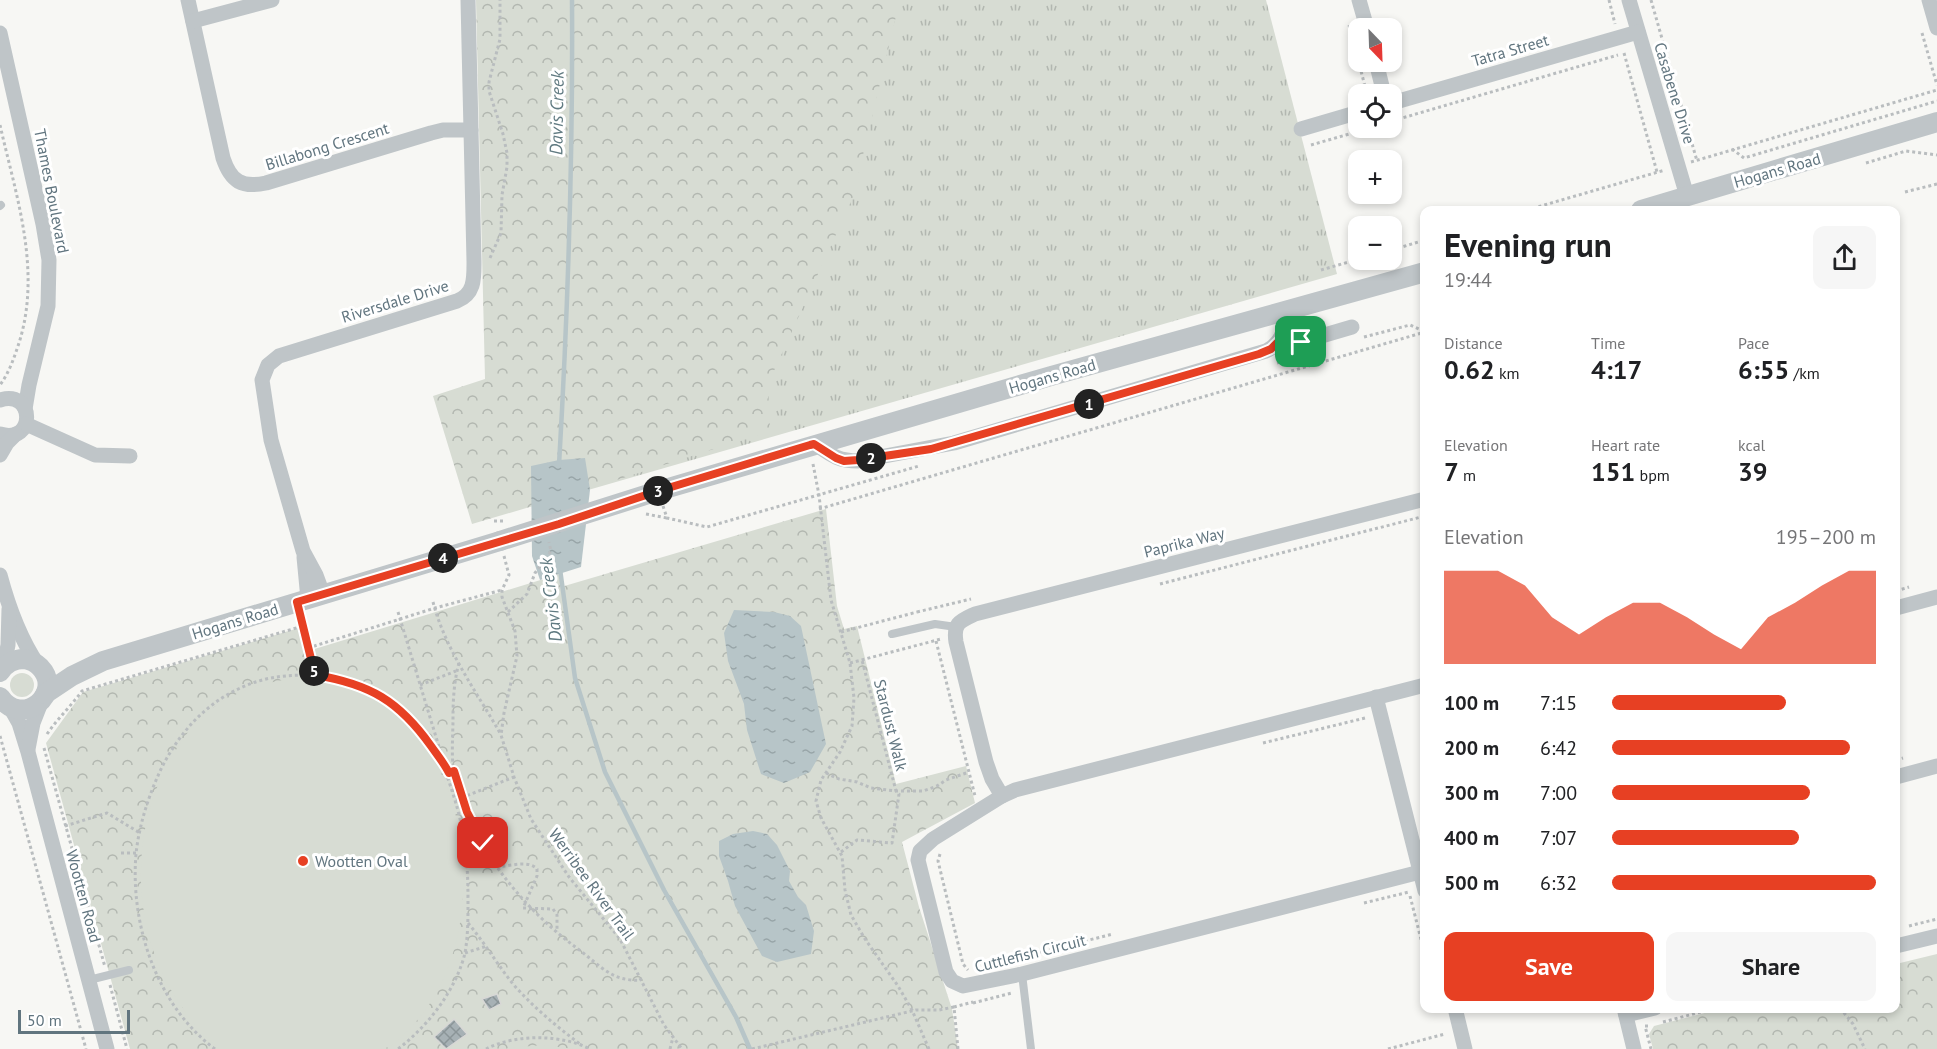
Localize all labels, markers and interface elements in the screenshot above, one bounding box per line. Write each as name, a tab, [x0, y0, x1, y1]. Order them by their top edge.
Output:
north arrow	[1348, 18, 1402, 72]
map controls	[1348, 18, 1402, 270]
street label: Tatra Street	[1469, 29, 1551, 71]
street label: Casabene Drive	[1650, 40, 1700, 146]
water label: Davis Creek	[544, 70, 569, 155]
button: locate	[1348, 84, 1402, 138]
street label: Billabong Crescent	[263, 118, 392, 174]
street label: Thames Boulevard	[30, 127, 74, 255]
street label: Hogans Road	[1731, 148, 1823, 192]
button: +	[1348, 150, 1402, 204]
button: −	[1348, 216, 1402, 270]
text: Evening run	[1444, 223, 1612, 266]
button: share	[1813, 226, 1876, 289]
text: 19:44	[1444, 267, 1492, 293]
street label: Riversdale Drive	[339, 275, 451, 327]
pin	[1275, 316, 1326, 367]
icon: arrive	[1284, 325, 1317, 358]
text: Distance	[1444, 333, 1503, 353]
text: Time	[1591, 333, 1625, 353]
text: Pace	[1738, 333, 1769, 353]
text: 0.62	[1444, 353, 1495, 386]
text: 4:17	[1591, 353, 1642, 386]
text: 6:55	[1738, 353, 1789, 386]
street label: Hogans Road	[1006, 354, 1098, 398]
text: km	[1495, 363, 1520, 383]
text: /km	[1789, 363, 1820, 383]
pin: 1	[1074, 389, 1104, 419]
text: 1	[1084, 394, 1094, 414]
text: Elevation	[1444, 435, 1508, 455]
text: Heart rate	[1591, 435, 1660, 455]
text: kcal	[1738, 435, 1765, 455]
pin: 2	[856, 443, 886, 473]
text: 2	[866, 448, 876, 468]
text: 7	[1444, 455, 1459, 488]
text: 151	[1591, 455, 1635, 488]
text: 39	[1738, 455, 1767, 488]
text: m	[1459, 465, 1476, 485]
text: bpm	[1635, 465, 1670, 485]
pin: 3	[643, 476, 673, 506]
text: 3	[653, 481, 663, 501]
street label: Paprika Way	[1142, 522, 1227, 562]
text: Elevation	[1444, 524, 1524, 550]
text: 195–200 m	[1776, 524, 1876, 550]
pin: 4	[428, 543, 458, 573]
text: 4	[438, 548, 448, 568]
water label: Davis Creek	[534, 556, 567, 643]
street label: Hogans Road	[189, 598, 281, 644]
pin: 5	[299, 656, 329, 686]
text: 5	[309, 661, 319, 681]
street label: Stardust Walk	[870, 677, 912, 773]
text: 100 m	[1444, 690, 1499, 716]
text: 7:15	[1540, 690, 1577, 716]
text: 200 m	[1444, 735, 1499, 761]
text: 6:42	[1540, 735, 1577, 761]
text: 300 m	[1444, 780, 1499, 806]
text: 7:00	[1540, 780, 1577, 806]
pin	[457, 817, 508, 868]
street label: Werribee River Trail	[545, 824, 639, 944]
text: 400 m	[1444, 825, 1499, 851]
text: 7:07	[1540, 825, 1577, 851]
icon: check	[466, 826, 499, 859]
street label: Wootten Road	[62, 847, 106, 945]
place label: Wootten Oval	[315, 851, 408, 871]
marker: Wootten Oval	[296, 854, 310, 868]
text: 500 m	[1444, 870, 1499, 896]
text: 6:32	[1540, 870, 1577, 896]
street label: Cuttlefish Circuit	[972, 929, 1088, 976]
button: Save	[1444, 932, 1654, 1001]
button: Share	[1666, 932, 1876, 1001]
scale bar	[18, 1007, 130, 1034]
text: 50 m	[27, 1010, 62, 1030]

